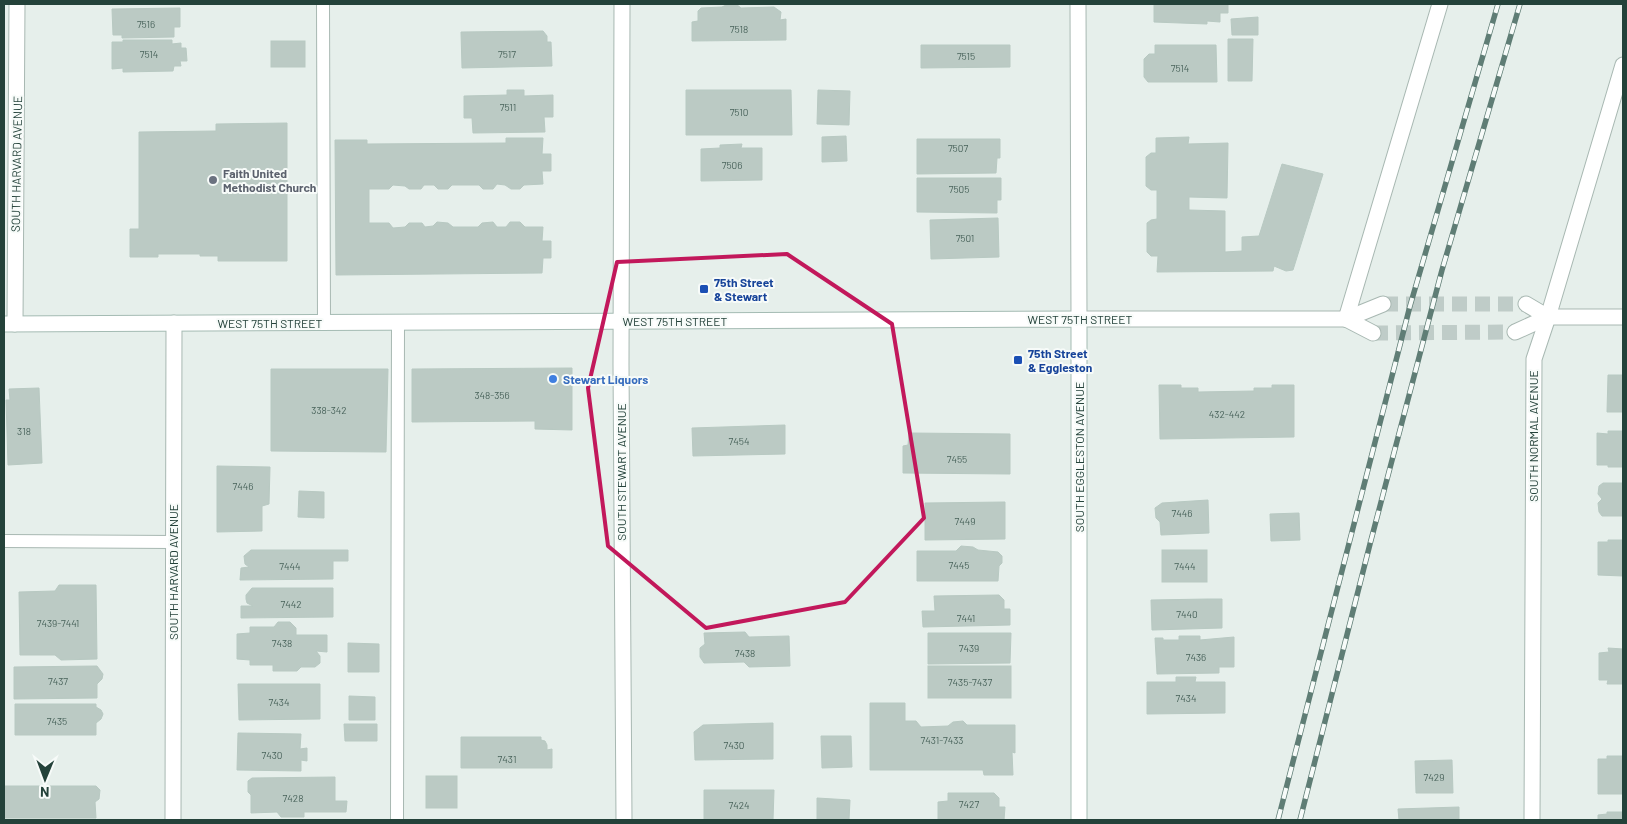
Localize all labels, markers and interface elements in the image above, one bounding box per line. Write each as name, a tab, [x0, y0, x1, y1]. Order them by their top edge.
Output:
house number: 7516	[137, 18, 155, 30]
house number: 7518	[730, 23, 748, 35]
house number: 7514	[140, 48, 158, 60]
house number: 7517	[498, 48, 516, 60]
house number: 7515	[957, 50, 975, 62]
house number: 7514	[1171, 62, 1189, 74]
street label: SOUTH HARVARD AVENUE	[8, 96, 24, 232]
house number: 7511	[500, 101, 516, 113]
house number: 7510	[730, 106, 748, 118]
house number: 7507	[948, 142, 968, 154]
house number: 7506	[722, 159, 742, 171]
place label: Faith United Methodist Church	[223, 166, 316, 194]
marker: Faith United Methodist Church	[207, 174, 219, 186]
house number: 7505	[949, 183, 969, 195]
house number: 7501	[956, 232, 974, 244]
place label: 75th Street & Stewart	[714, 275, 774, 303]
marker: 75th Street & Stewart	[698, 283, 710, 295]
street label: WEST 75TH STREET	[1028, 312, 1133, 326]
street label: WEST 75TH STREET	[623, 314, 728, 328]
street label: WEST 75TH STREET	[218, 316, 323, 330]
place label: 75th Street & Eggleston	[1028, 346, 1092, 374]
marker: 75th Street & Eggleston	[1012, 354, 1024, 366]
street label: SOUTH NORMAL AVENUE	[1526, 370, 1540, 502]
place label: Stewart Liquors	[563, 372, 648, 386]
marker: Stewart Liquors	[547, 373, 559, 385]
street label: SOUTH EGGLESTON AVENUE	[1072, 382, 1086, 532]
house number: 348-356	[474, 389, 510, 401]
street label: SOUTH STEWART AVENUE	[614, 403, 628, 541]
house number: 338-342	[311, 404, 347, 416]
house number: 432-442	[1209, 408, 1245, 420]
house number: 318	[17, 425, 31, 437]
house number: 7454	[729, 435, 749, 447]
house number: 7455	[947, 453, 967, 465]
house number: 7446	[233, 480, 253, 492]
street label: SOUTH HARVARD AVENUE	[166, 504, 180, 640]
house number: 7446	[1172, 507, 1192, 519]
house number: 7449	[955, 515, 975, 527]
house number: 7445	[949, 559, 969, 571]
house number: 7444	[279, 560, 301, 572]
house number: 7444	[1174, 560, 1196, 572]
house number: 7442	[280, 598, 302, 610]
house number: 7440	[1176, 608, 1198, 620]
house number: 7441	[957, 612, 975, 624]
house number: 7439-7441	[37, 617, 79, 629]
house number: 7438	[272, 637, 292, 649]
house number: 7439	[959, 642, 979, 654]
house number: 7438	[735, 647, 755, 659]
house number: 7436	[1186, 651, 1206, 663]
house number: 7437	[48, 675, 68, 687]
house number: 7435-7437	[948, 676, 992, 688]
house number: 7434	[1176, 692, 1196, 704]
house number: 7434	[269, 696, 289, 708]
house number: 7435	[47, 715, 67, 727]
house number: 7431-7433	[921, 734, 963, 746]
house number: 7430	[723, 739, 745, 751]
house number: 7430	[261, 749, 283, 761]
house number: 7431	[498, 753, 516, 765]
north arrow	[20, 754, 70, 804]
house number: 7429	[1424, 771, 1444, 783]
text: N	[40, 784, 50, 801]
house number: 7428	[283, 792, 303, 804]
house number: 7427	[959, 798, 979, 810]
house number: 7424	[728, 799, 750, 811]

